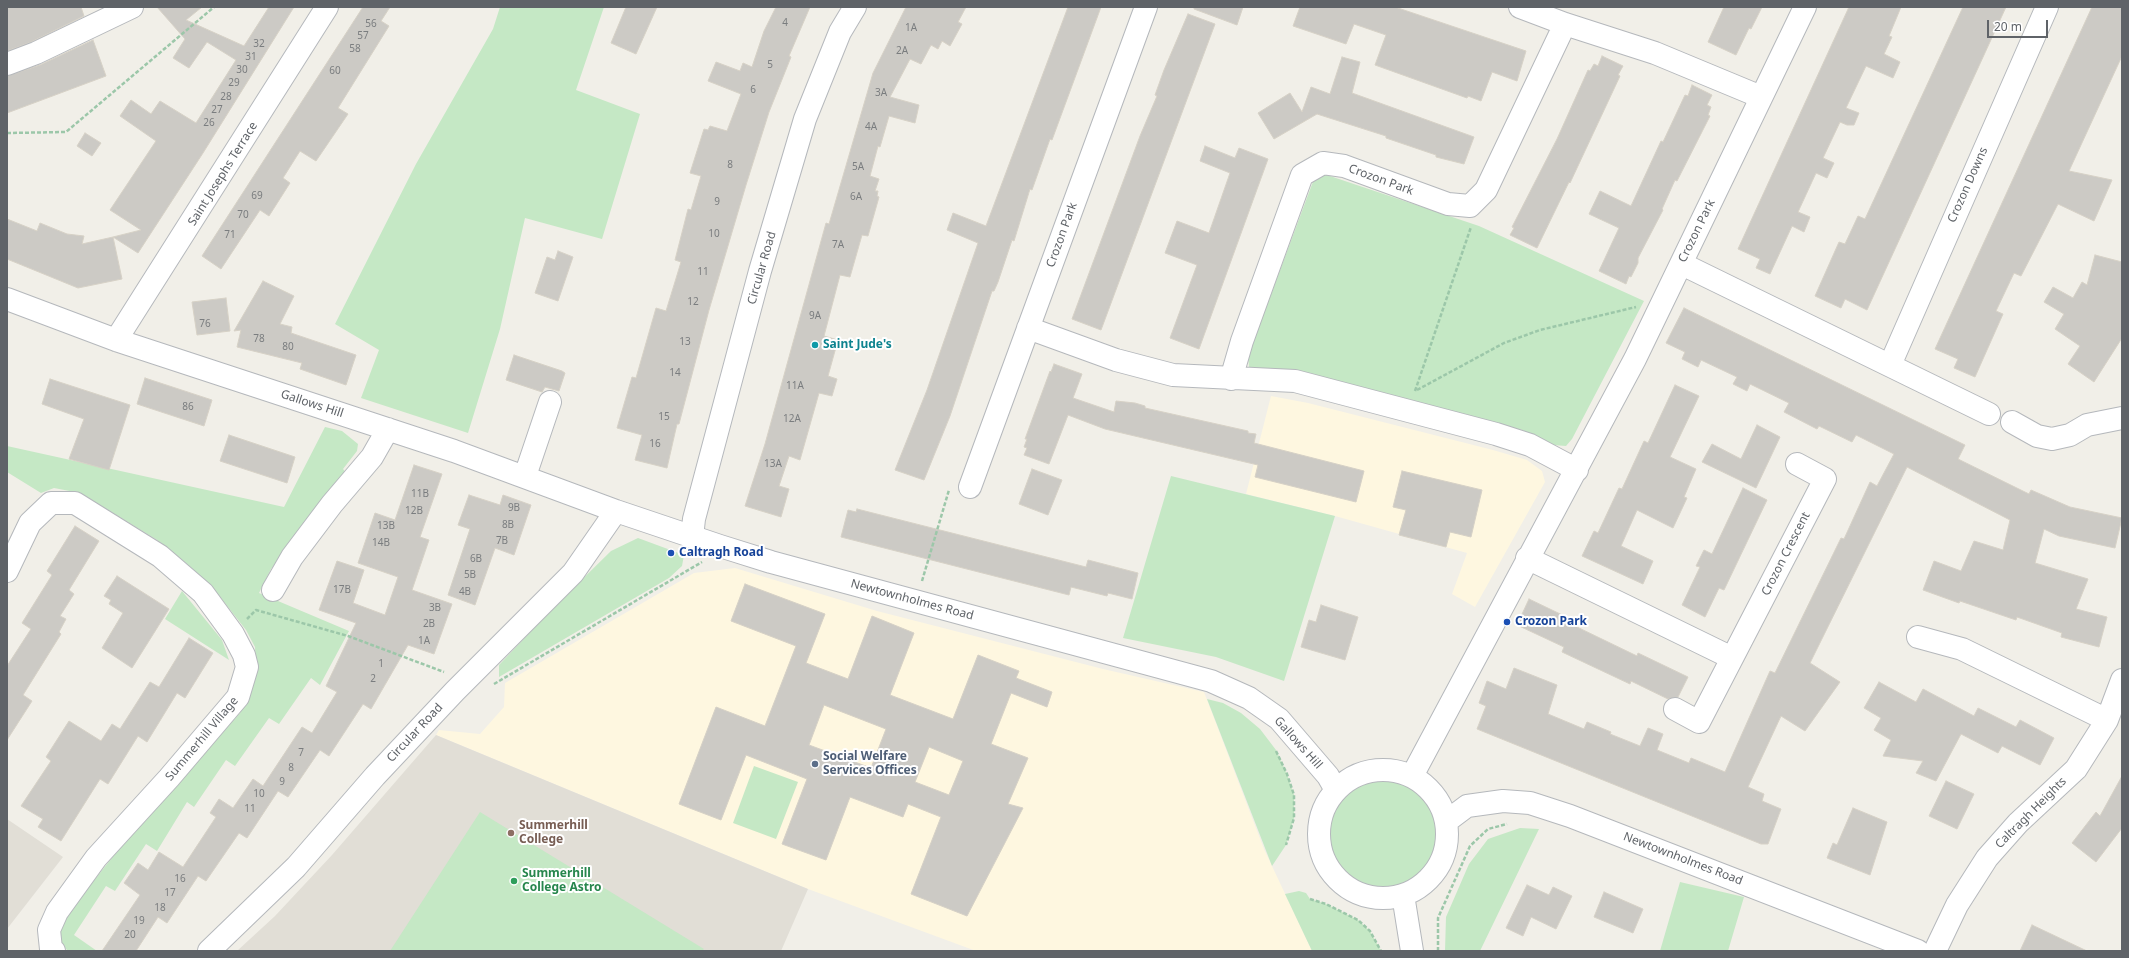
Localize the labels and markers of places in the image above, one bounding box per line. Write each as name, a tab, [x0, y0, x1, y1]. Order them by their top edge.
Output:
place label: Saint Jude's	[823, 338, 892, 352]
marker: Saint Jude's	[810, 340, 820, 350]
place label: Caltragh Road	[679, 546, 764, 560]
marker: Caltragh Road	[666, 548, 676, 558]
place label: Crozon Park	[1515, 615, 1587, 629]
marker: Crozon Park	[1502, 617, 1512, 627]
place label: Social Welfare Services Offices	[823, 750, 917, 778]
marker: Social Welfare Services Offices	[810, 759, 820, 769]
place label: Summerhill College	[519, 819, 588, 847]
marker: Summerhill College	[506, 828, 516, 838]
place label: Summerhill College Astro	[522, 867, 602, 895]
marker: Summerhill College Astro	[509, 876, 519, 886]

